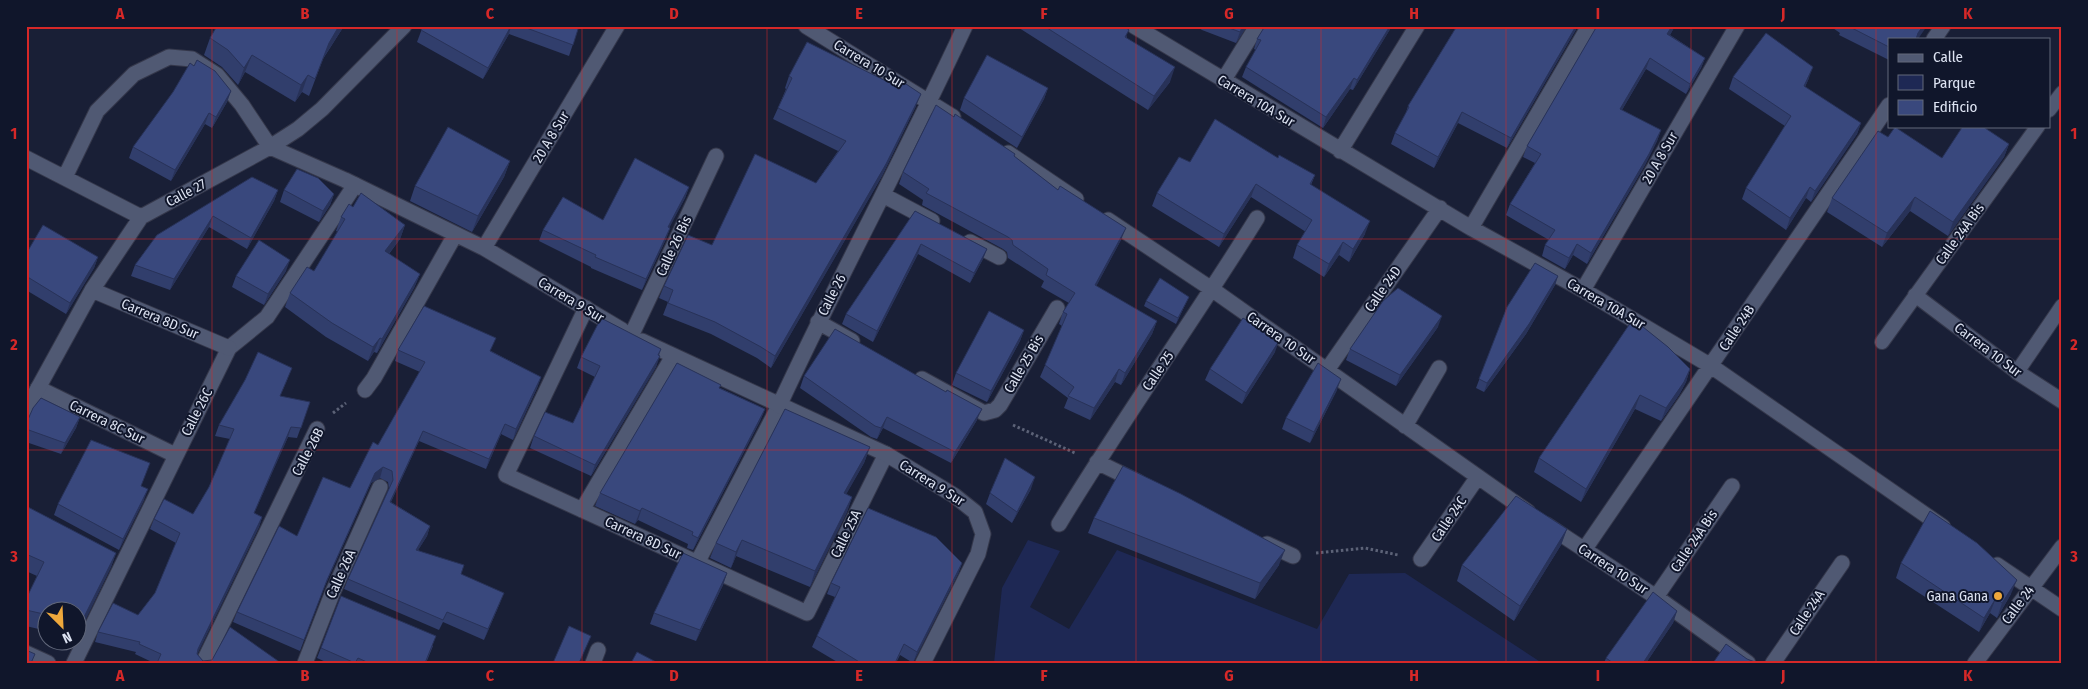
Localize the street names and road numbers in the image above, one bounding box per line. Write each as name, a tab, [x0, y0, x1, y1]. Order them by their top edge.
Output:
street label: Carrera 10 Sur	[830, 36, 908, 92]
street label: Carrera 10A Sur	[1214, 71, 1298, 131]
street label: 20 A 8 Sur	[529, 108, 573, 166]
street label: 20 A 8 Sur	[1638, 129, 1682, 187]
street label: Calle 27	[163, 175, 209, 211]
street label: Calle 24A Bis	[1932, 200, 1988, 268]
street label: Calle 26 Bis	[653, 213, 695, 279]
street label: Calle 24D	[1361, 263, 1405, 315]
street label: Calle 26	[814, 271, 850, 319]
street label: Carrera 9 Sur	[535, 274, 607, 326]
street label: Carrera 10A Sur	[1564, 275, 1648, 333]
street label: Carrera 8D Sur	[119, 295, 201, 343]
street label: Calle 24B	[1716, 302, 1759, 354]
street label: Carrera 10 Sur	[1243, 308, 1319, 368]
street label: Carrera 10 Sur	[1951, 319, 2025, 381]
street label: Calle 25 Bis	[1001, 332, 1047, 396]
street label: Calle 25	[1139, 348, 1177, 394]
street label: Calle 26C	[178, 385, 216, 439]
street label: Carrera 8C Sur	[67, 397, 147, 448]
street label: Calle 26B	[288, 425, 328, 479]
street label: Carrera 9 Sur	[896, 456, 968, 510]
street label: Calle 24C	[1428, 493, 1470, 545]
street label: Calle 25A	[827, 507, 865, 561]
street label: Calle 24A Bis	[1667, 507, 1721, 575]
street label: Carrera 8D Sur	[602, 513, 684, 563]
street label: Carrera 10 Sur	[1575, 540, 1651, 598]
street label: Calle 26A	[323, 546, 360, 601]
street label: Calle 24	[1998, 582, 2038, 628]
street label: Calle 24A	[1786, 586, 1829, 639]

